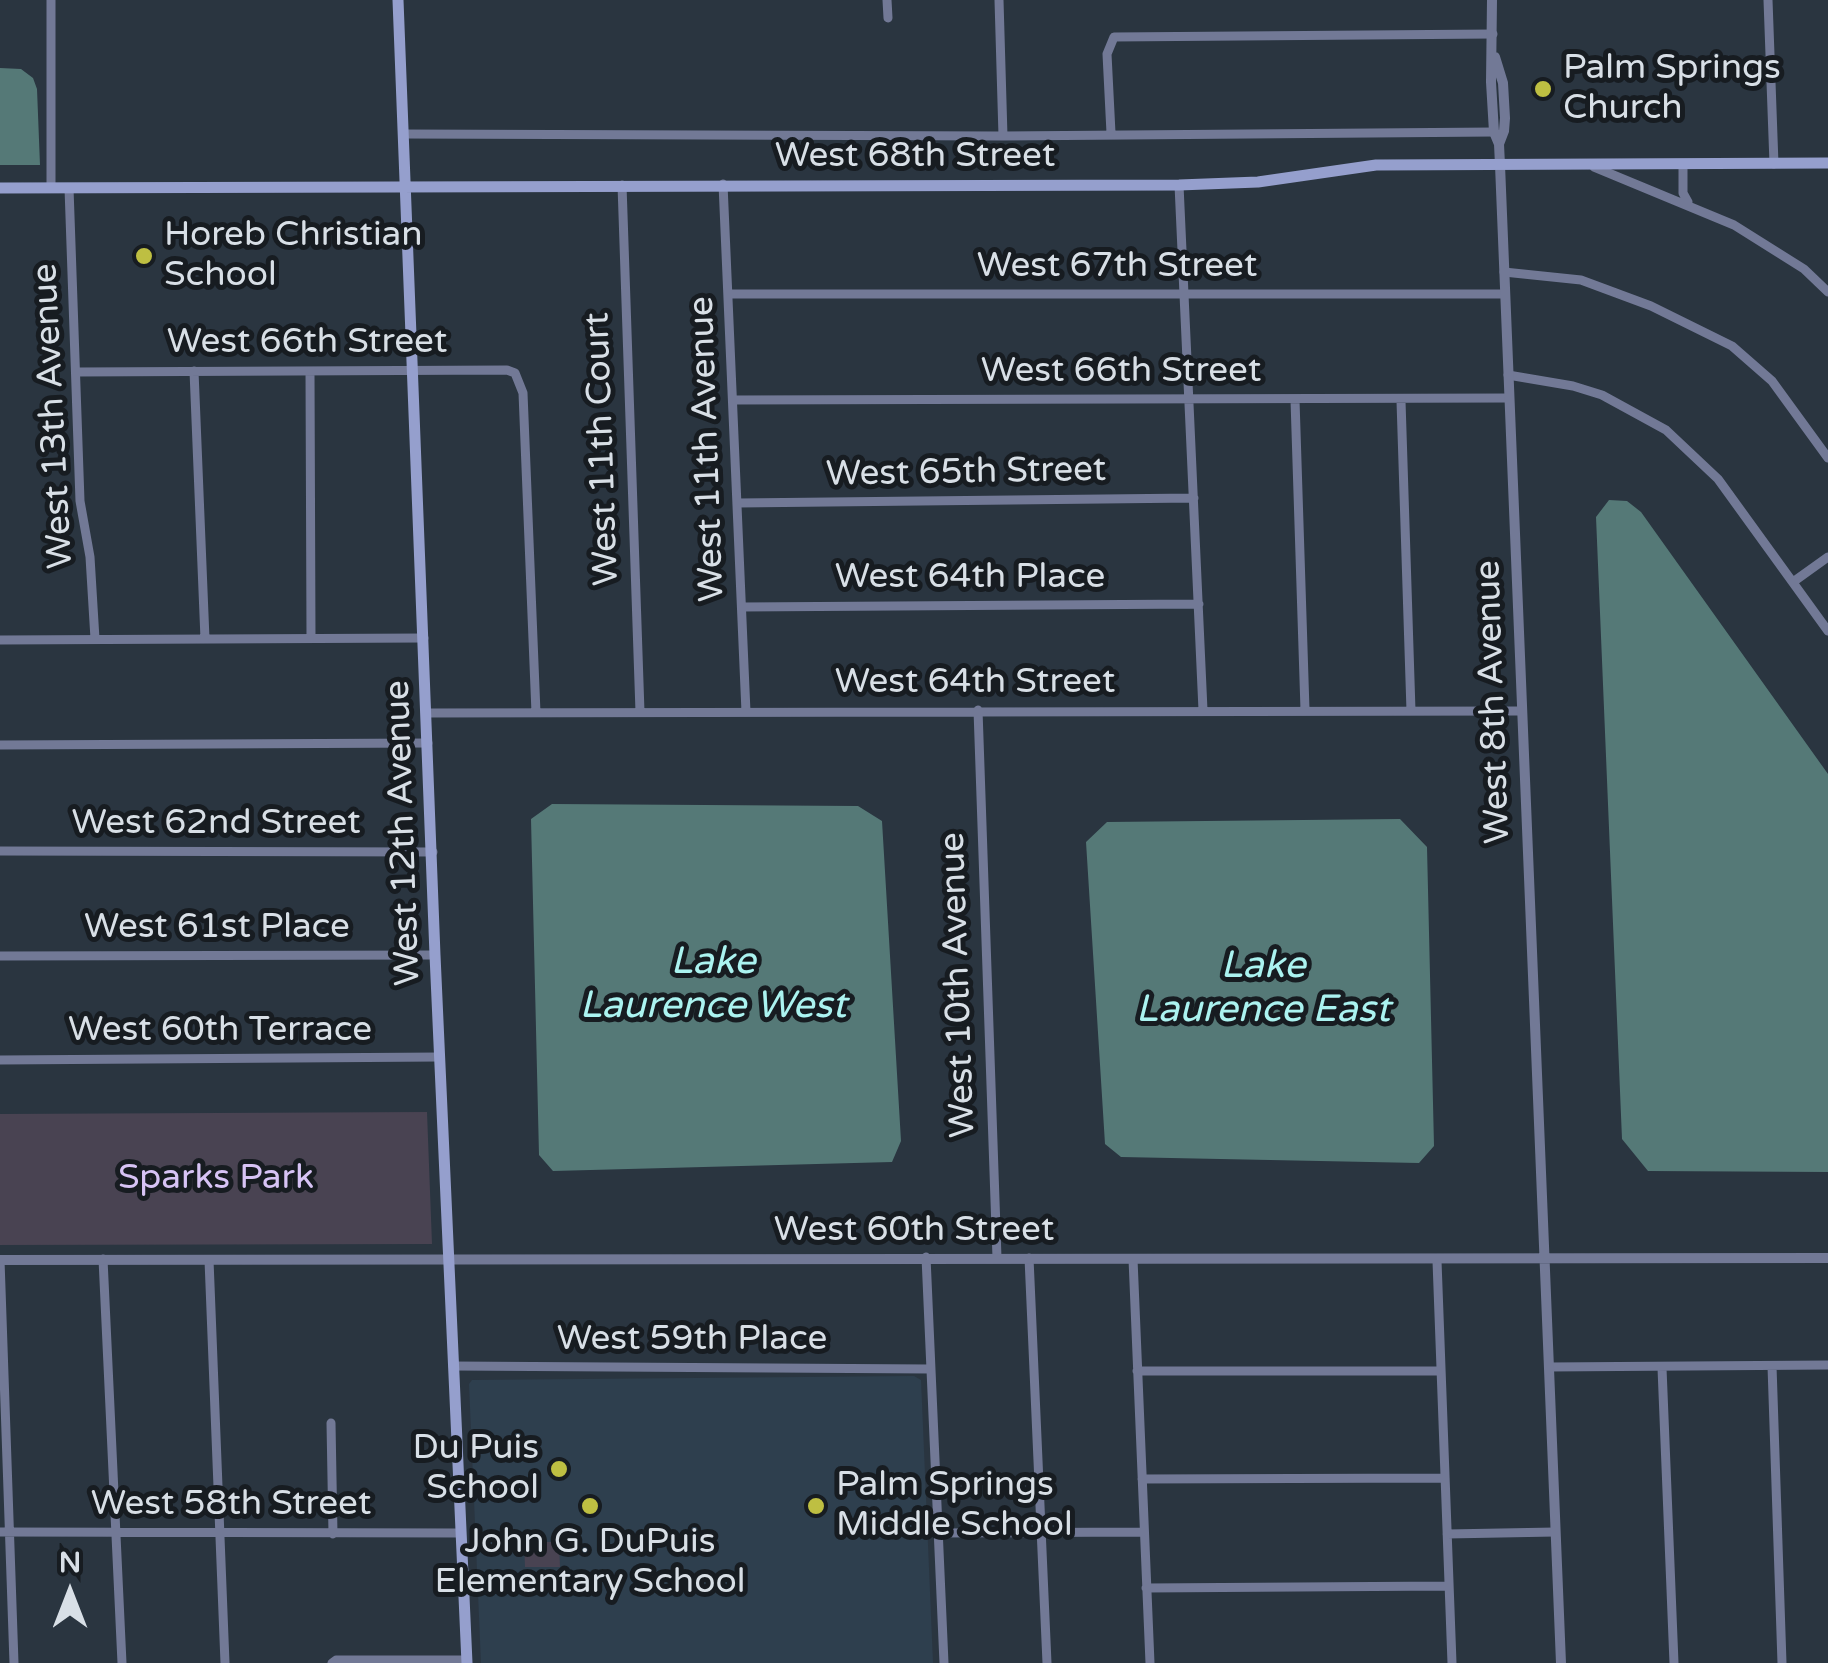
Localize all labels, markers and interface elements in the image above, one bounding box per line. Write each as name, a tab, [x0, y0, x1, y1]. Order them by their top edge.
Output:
place label: Palm Springs Church	[1563, 48, 1781, 130]
marker: Palm Springs Church	[1532, 78, 1554, 100]
street label: West 68th Street	[775, 136, 1055, 178]
place label: Horeb Christian School	[164, 215, 423, 297]
marker: Horeb Christian School	[133, 245, 155, 267]
street label: West 67th Street	[977, 246, 1257, 288]
street label: West 13th Avenue	[25, 262, 83, 570]
street label: West 11th Avenue	[682, 295, 734, 603]
street label: West 11th Court	[577, 312, 629, 586]
street label: West 66th Street	[167, 322, 447, 364]
street label: West 66th Street	[981, 351, 1261, 393]
street label: West 65th Street	[825, 450, 1107, 496]
street label: West 64th Place	[835, 557, 1105, 599]
street label: West 8th Avenue	[1468, 559, 1520, 845]
street label: West 64th Street	[835, 662, 1115, 704]
street label: West 12th Avenue	[378, 679, 430, 987]
street label: West 62nd Street	[71, 803, 361, 845]
street label: West 10th Avenue	[933, 831, 985, 1139]
street label: West 61st Place	[84, 907, 350, 949]
water label: Lake Laurence West	[579, 940, 847, 1030]
water label: Lake Laurence East	[1136, 944, 1390, 1034]
street label: West 60th Terrace	[68, 1010, 372, 1052]
park label: Sparks Park	[118, 1158, 314, 1200]
street label: West 60th Street	[774, 1210, 1054, 1252]
street label: West 59th Place	[557, 1319, 827, 1361]
place label: Du Puis School	[412, 1428, 539, 1510]
marker: Du Puis School	[548, 1458, 570, 1480]
place label: Palm Springs Middle School	[836, 1465, 1073, 1547]
street label: West 58th Street	[91, 1484, 371, 1526]
marker: John G. DuPuis Elementary School	[579, 1495, 601, 1517]
marker: Palm Springs Middle School	[805, 1495, 827, 1517]
place label: John G. DuPuis Elementary School	[435, 1522, 745, 1604]
north arrow	[20, 1543, 120, 1643]
text: N	[59, 1546, 81, 1580]

